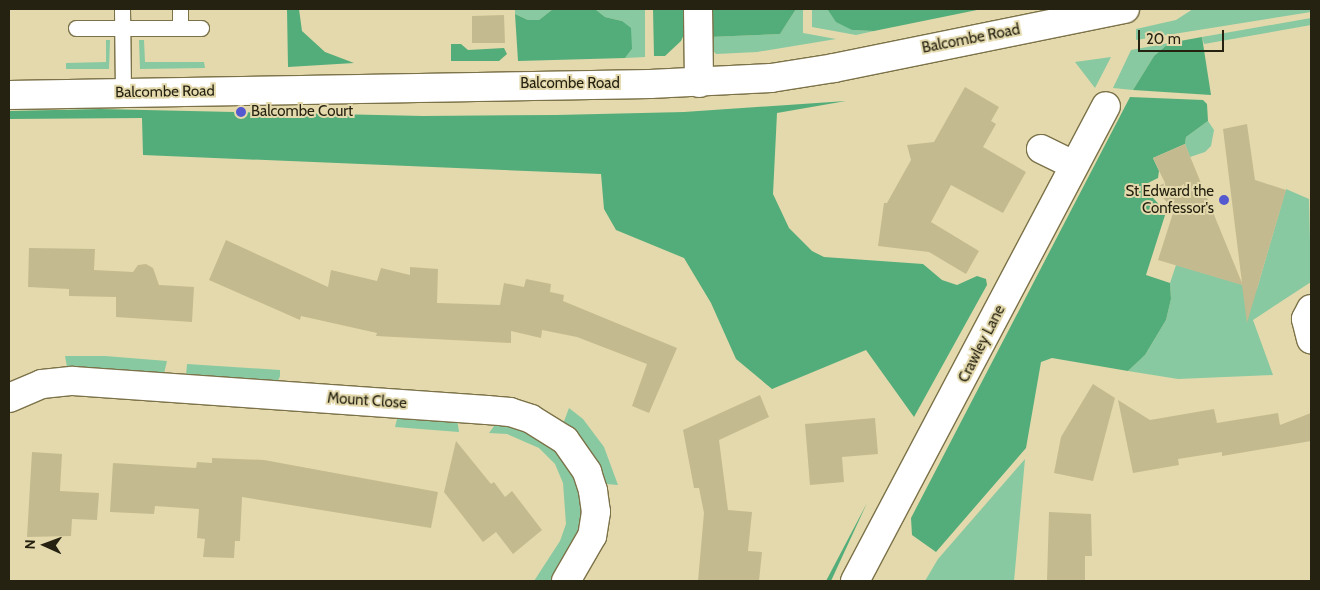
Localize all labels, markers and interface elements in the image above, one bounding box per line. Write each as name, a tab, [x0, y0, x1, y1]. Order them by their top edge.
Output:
scale bar	[1140, 20, 1226, 52]
street label: Balcombe Road	[920, 21, 1022, 57]
text: 20 m	[1146, 30, 1181, 48]
street label: Balcombe Road	[520, 75, 620, 93]
street label: Balcombe Road	[115, 82, 215, 102]
place label: Balcombe Court	[251, 103, 353, 121]
marker: Balcombe Court	[235, 106, 247, 118]
place label: St Edward the Confessor's	[1126, 182, 1214, 217]
marker: St Edward the Confessor's	[1218, 194, 1230, 206]
street label: Crawley Lane	[955, 302, 1009, 386]
street label: Mount Close	[327, 389, 407, 413]
north arrow	[20, 520, 70, 570]
text: N	[21, 539, 39, 550]

